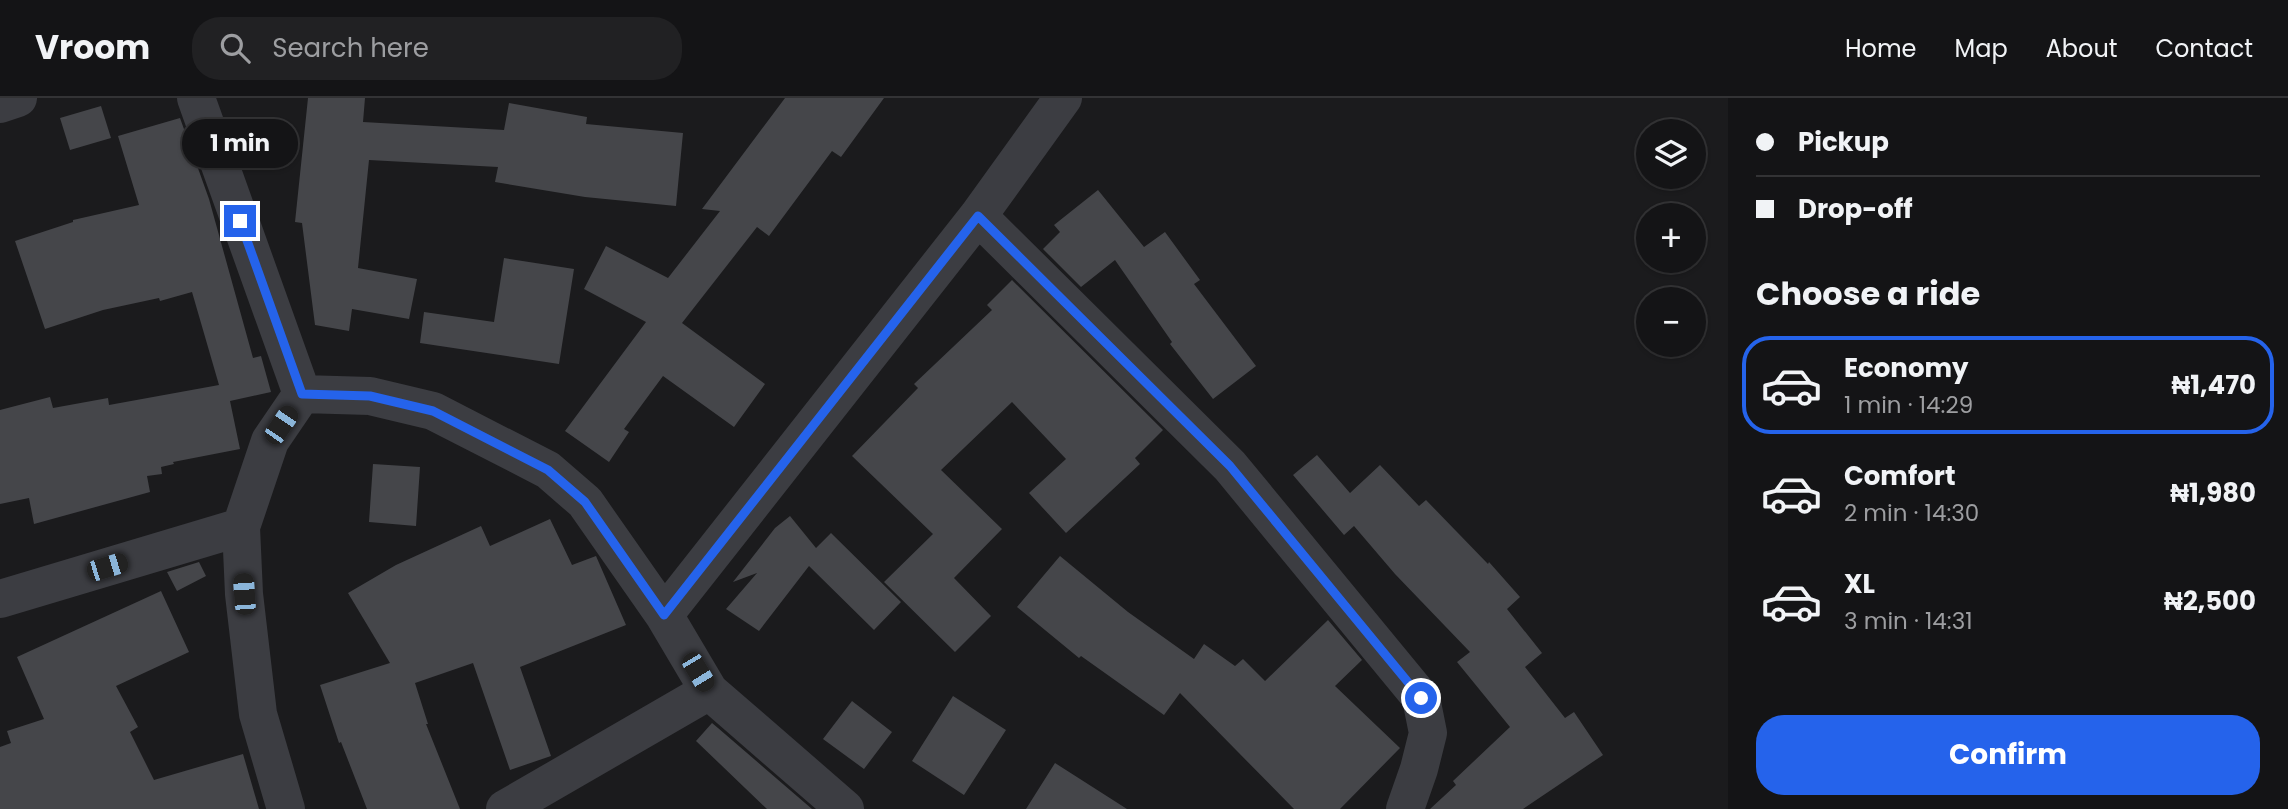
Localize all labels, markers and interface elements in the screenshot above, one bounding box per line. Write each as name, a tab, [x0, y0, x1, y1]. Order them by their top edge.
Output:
search box	[192, 17, 682, 80]
text: Vroom	[35, 24, 150, 71]
icon: search	[216, 29, 254, 67]
text: Search here	[272, 30, 429, 66]
text: Home	[1845, 32, 1917, 65]
text: Map	[1955, 32, 2008, 65]
text: About	[2046, 32, 2117, 65]
text: Contact	[2155, 32, 2253, 65]
map controls	[1636, 119, 1706, 357]
button: layers	[1636, 119, 1706, 189]
callout: 1 min	[182, 120, 298, 169]
text: Pickup	[1798, 124, 1889, 160]
text: 1 min	[210, 127, 270, 159]
text: Drop-off	[1798, 191, 1913, 227]
button: +	[1636, 203, 1706, 273]
route end	[224, 205, 256, 237]
text: Choose a ride	[1756, 271, 1980, 316]
button: −	[1636, 287, 1706, 357]
text: Economy	[1844, 350, 1968, 386]
icon: car	[1760, 354, 1823, 417]
text: ₦1,470	[2172, 367, 2256, 403]
text: 1 min · 14:29	[1844, 389, 1973, 421]
car	[261, 402, 302, 448]
text: Comfort	[1844, 458, 1956, 494]
icon: car	[1760, 462, 1823, 525]
text: ₦1,980	[2170, 475, 2256, 511]
text: 2 min · 14:30	[1844, 497, 1979, 529]
car	[84, 551, 131, 583]
text: XL	[1844, 566, 1875, 602]
icon: car	[1760, 570, 1823, 633]
car	[233, 572, 256, 616]
text: ₦2,500	[2164, 583, 2256, 619]
text: 3 min · 14:31	[1844, 605, 1973, 637]
car	[679, 649, 718, 695]
route start	[1405, 682, 1437, 714]
button: Confirm	[1756, 715, 2260, 795]

